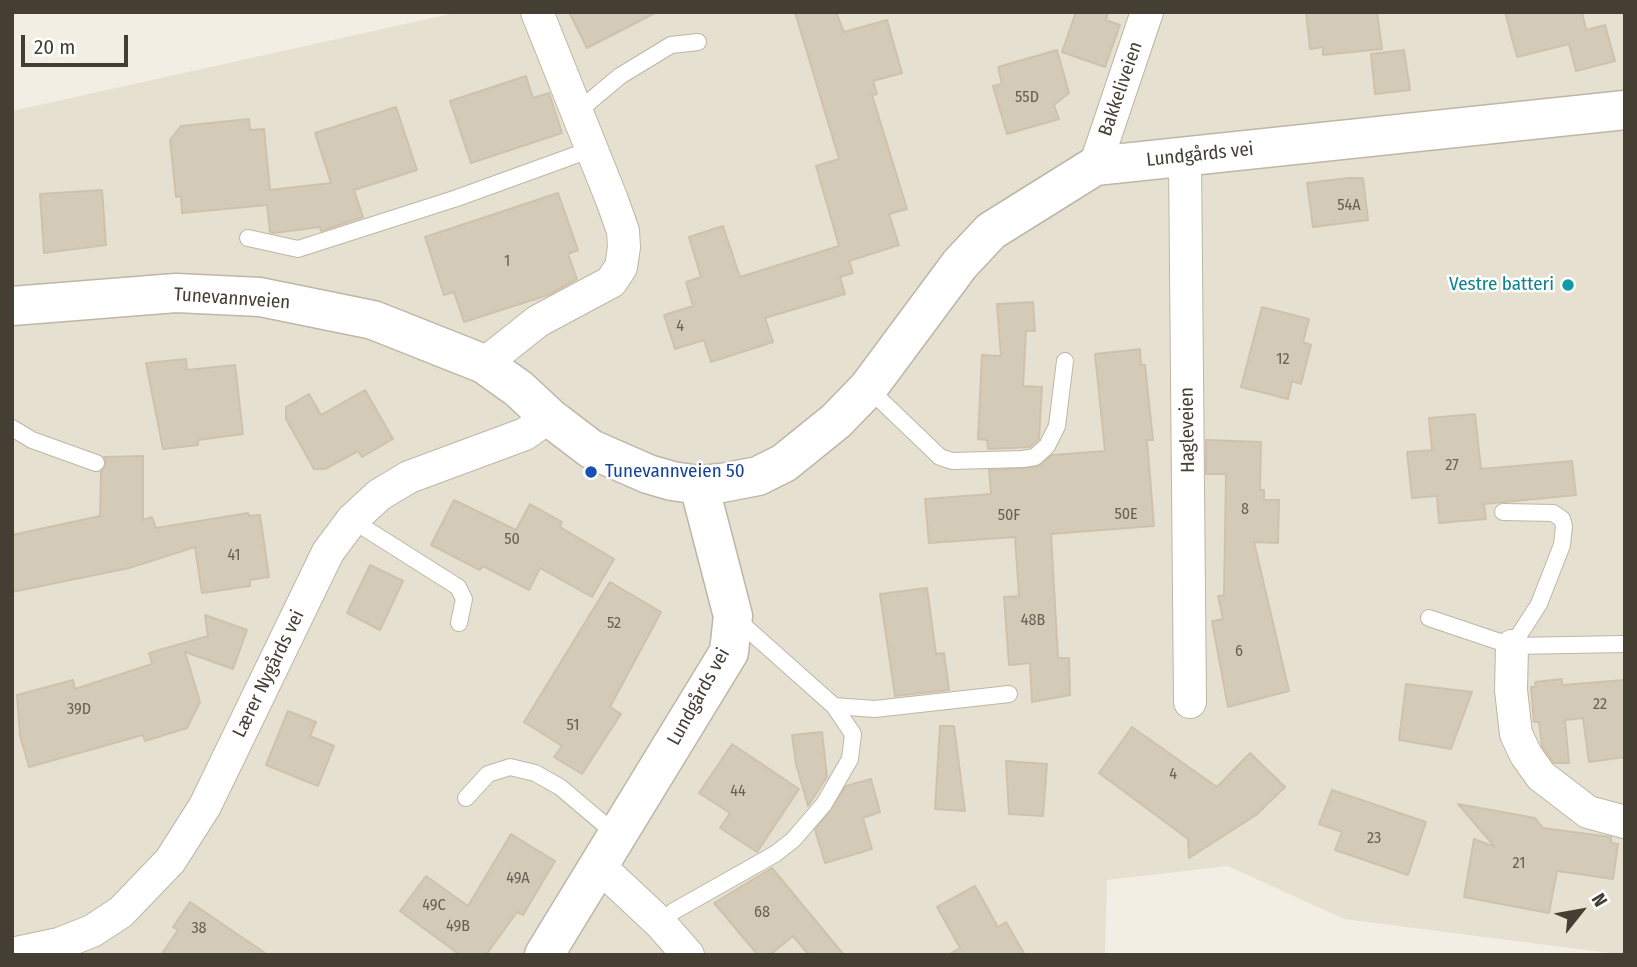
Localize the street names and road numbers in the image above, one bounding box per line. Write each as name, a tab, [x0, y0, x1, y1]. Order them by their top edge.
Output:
street label: Bakkeliveien	[1094, 39, 1148, 139]
street label: Lundgårds vei	[1145, 138, 1255, 172]
street label: Tunevannveien	[173, 284, 291, 314]
street label: Hagleveien	[1176, 387, 1200, 473]
street label: Lærer Nygårds vei	[228, 607, 310, 741]
street label: Lundgårds vei	[663, 644, 735, 750]

